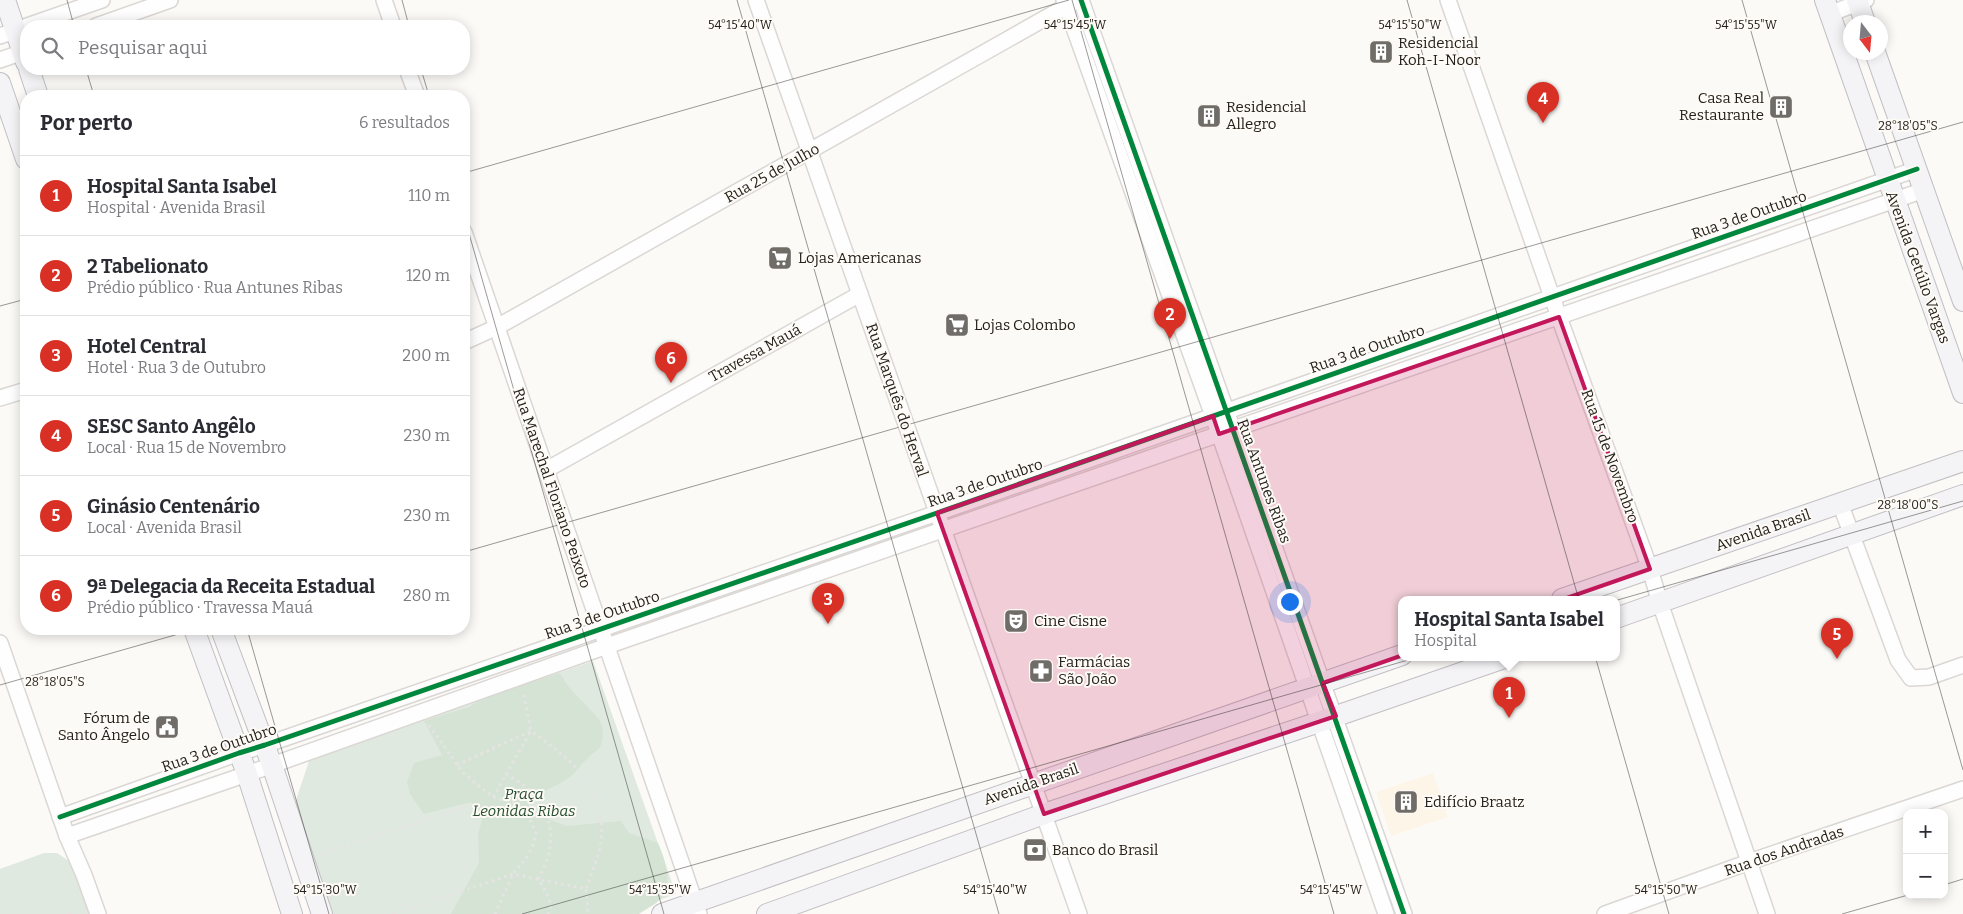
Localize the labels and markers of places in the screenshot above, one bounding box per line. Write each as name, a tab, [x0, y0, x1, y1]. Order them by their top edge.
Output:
place label: Residencial Koh-I-Noor	[1398, 34, 1481, 69]
building icon: Residencial Koh-I-Noor	[1368, 39, 1394, 65]
pin: 4	[1527, 82, 1559, 123]
place label: Casa Real Restaurante	[1679, 89, 1764, 124]
building icon: Casa Real Restaurante	[1768, 94, 1794, 120]
place label: Residencial Allegro	[1226, 98, 1306, 133]
building icon: Residencial Allegro	[1196, 103, 1222, 129]
supermarket icon: Lojas Americanas	[767, 245, 793, 271]
place label: Lojas Americanas	[798, 249, 921, 267]
pin: 2	[1154, 298, 1186, 339]
supermarket icon: Lojas Colombo	[944, 312, 970, 338]
place label: Lojas Colombo	[974, 316, 1076, 334]
pin: 6	[655, 342, 687, 383]
pin: 3	[812, 583, 844, 624]
theatre icon: Cine Cisne	[1003, 608, 1029, 634]
place label: Cine Cisne	[1034, 612, 1107, 630]
pin: 5	[1821, 618, 1853, 659]
place label: Farmácias São João	[1058, 653, 1130, 688]
pharmacy icon: Farmácias São João	[1028, 658, 1054, 684]
pin: 1	[1493, 677, 1525, 718]
place label: Fórum de Santo Ângelo	[58, 709, 150, 744]
public building icon: Fórum de Santo Ângelo	[154, 714, 180, 740]
building icon: Edifício Braatz	[1393, 789, 1419, 815]
place label: Edifício Braatz	[1424, 793, 1525, 811]
bank icon: Banco do Brasil	[1022, 837, 1048, 863]
place label: Banco do Brasil	[1052, 841, 1158, 859]

